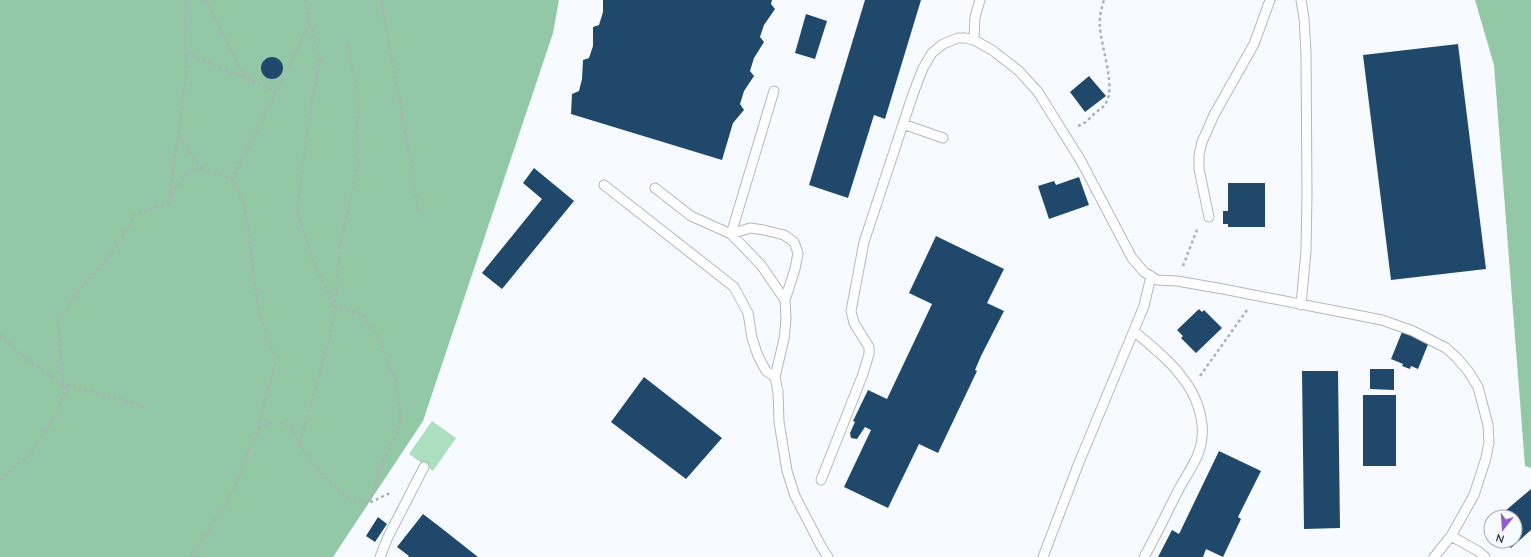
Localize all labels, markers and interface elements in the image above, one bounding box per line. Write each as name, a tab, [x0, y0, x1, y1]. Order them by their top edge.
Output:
north arrow	[1483, 509, 1523, 549]
text: N	[1494, 531, 1506, 546]

